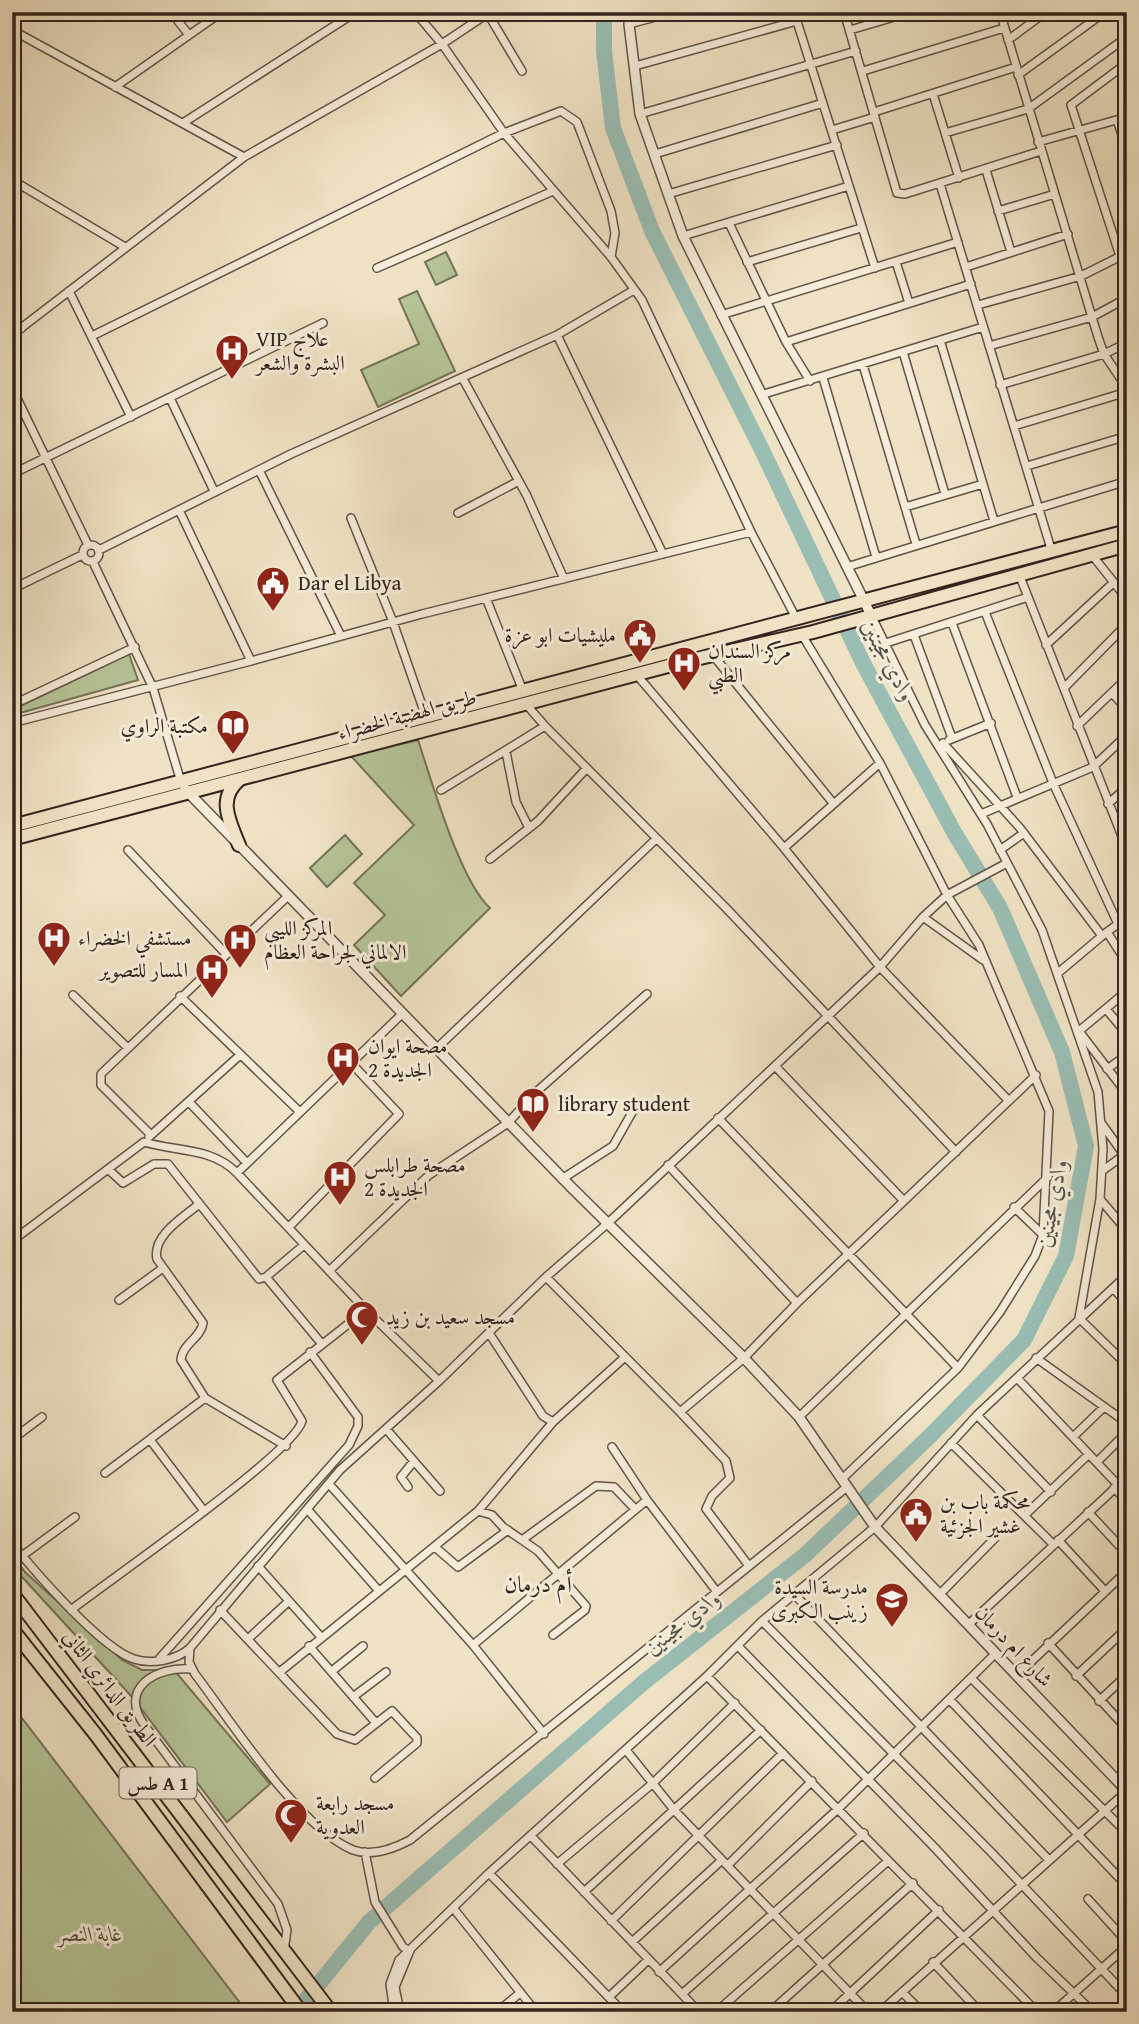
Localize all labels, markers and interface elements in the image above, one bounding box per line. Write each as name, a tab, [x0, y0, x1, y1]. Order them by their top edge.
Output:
place label: VIP علاج البشرة والشعر	[254, 323, 345, 378]
hospital icon: VIP علاج البشرة والشعر	[213, 332, 251, 381]
public building icon: Dar el Libya	[254, 564, 292, 613]
place label: Dar el Libya	[298, 567, 401, 598]
water label: وادي مجينين	[851, 613, 925, 708]
public building icon: مليشيات ابو عزة	[621, 616, 659, 665]
place label: مليشيات ابو عزة	[505, 619, 616, 650]
place label: مركز السندان الطبي	[708, 635, 791, 695]
hospital icon: مركز السندان الطبي	[665, 644, 703, 693]
street label: طريق الهضبة الخضراء	[334, 681, 480, 748]
library icon: مكتبة الراوي	[214, 707, 252, 756]
place label: مكتبة الراوي	[120, 710, 208, 742]
place label: المركز الليبي الالماني لجراحة العظام	[264, 912, 406, 970]
hospital icon: مستشفي الخضراء	[35, 919, 73, 968]
hospital icon: المركز الليبي الالماني لجراحة العظام	[221, 921, 259, 970]
place label: مستشفي الخضراء	[78, 922, 191, 958]
hospital icon: المسار للتصوير	[193, 951, 231, 1000]
place label: المسار للتصوير	[97, 954, 188, 985]
place label: مصحة ايوان الجديدة 2	[368, 1030, 448, 1085]
hospital icon: مصحة ايوان الجديدة 2	[324, 1039, 362, 1088]
library icon: library student	[514, 1085, 552, 1134]
place label: library student	[558, 1088, 691, 1119]
place label: مصحة طرابلس الجديدة 2	[364, 1149, 466, 1204]
water label: وادي مجينين	[1026, 1156, 1078, 1251]
hospital icon: مصحة طرابلس الجديدة 2	[321, 1158, 359, 1207]
mosque icon: مسجد سعيد بن زيد	[343, 1298, 381, 1347]
place label: مسجد سعيد بن زيد	[386, 1301, 515, 1332]
place label: محكمة باب بن غشير الجزئية	[940, 1486, 1031, 1541]
public building icon: محكمة باب بن غشير الجزئية	[897, 1495, 935, 1544]
district label: أم درمان	[504, 1567, 572, 1604]
place label: مدرسة السيدة زينب الكبرى	[771, 1571, 868, 1626]
school or university icon: مدرسة السيدة زينب الكبرى	[873, 1580, 911, 1629]
water label: وادي مجينين	[636, 1581, 729, 1665]
street label: شارع ام درمان	[966, 1598, 1061, 1696]
street label: الطريق الدائري الثاني	[54, 1623, 165, 1754]
road number: طس A 1	[120, 1768, 196, 1798]
place label: مسجد رابعة العدوية	[316, 1787, 394, 1842]
mosque icon: مسجد رابعة العدوية	[272, 1796, 310, 1845]
park label: غابة النصر	[57, 1918, 122, 1949]

